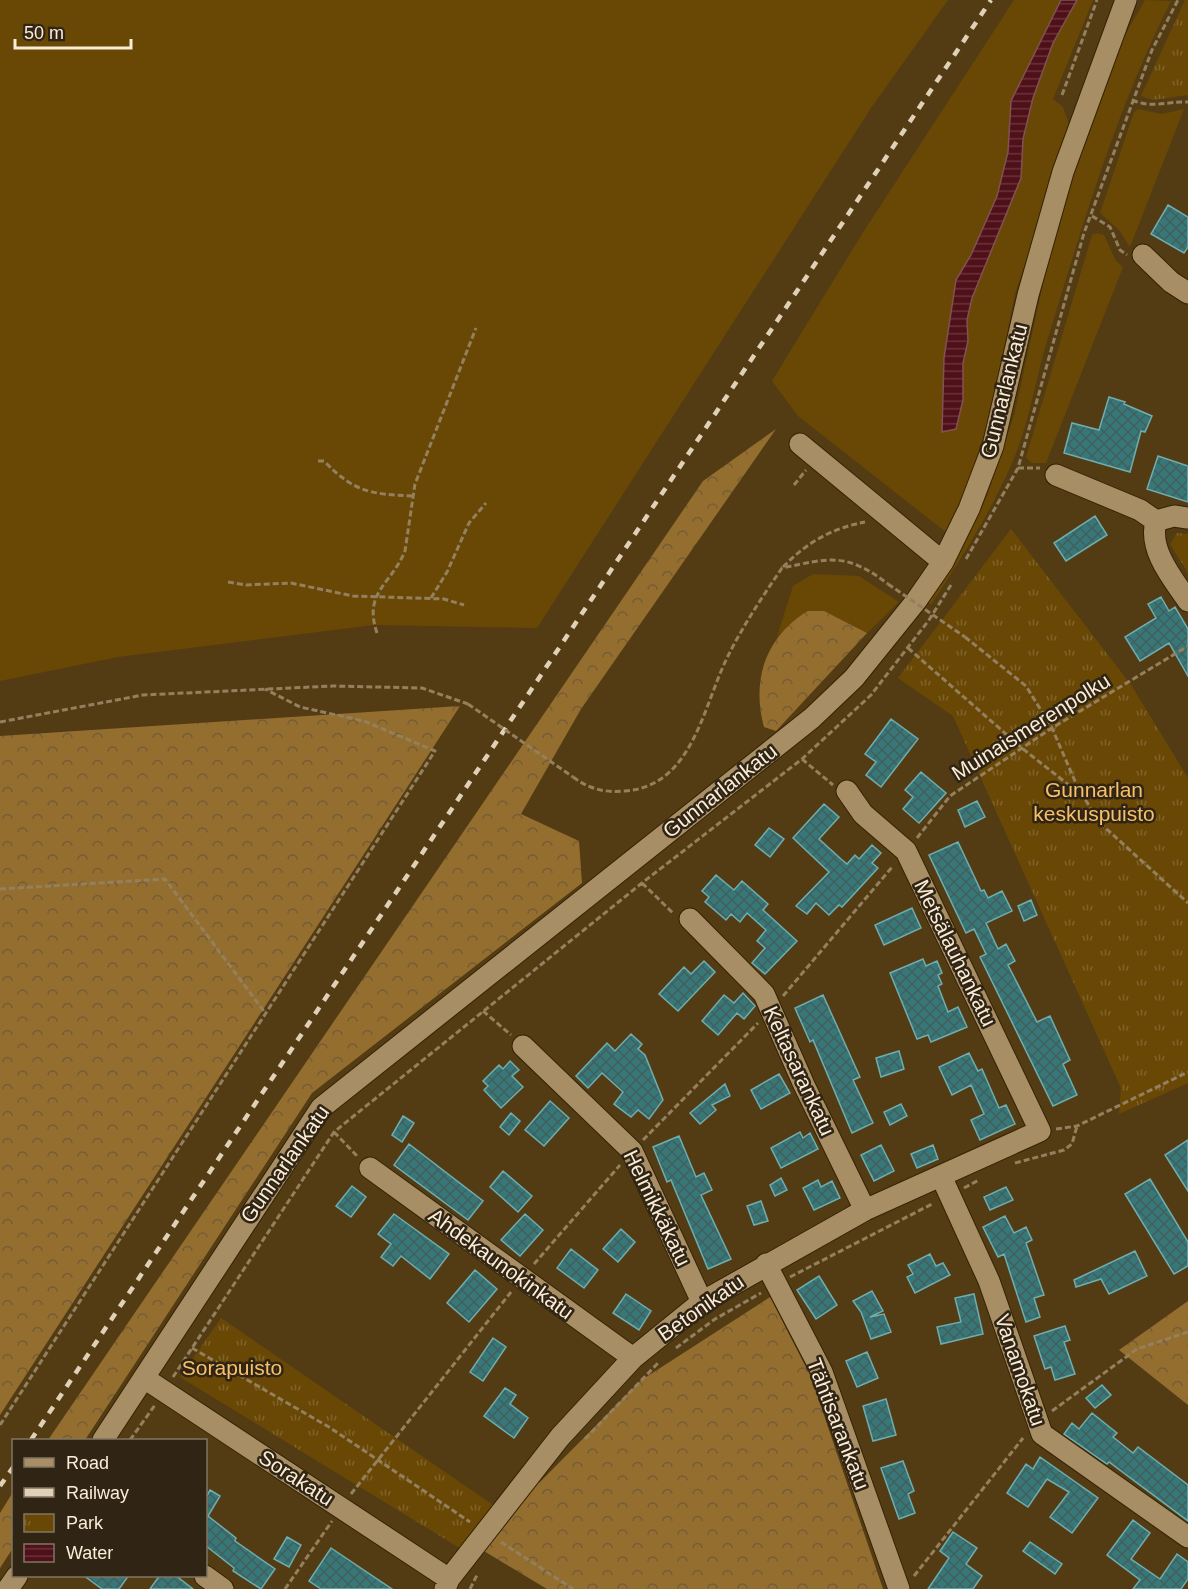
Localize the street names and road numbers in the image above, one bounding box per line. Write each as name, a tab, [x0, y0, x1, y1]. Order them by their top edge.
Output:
street label: Gunnarlankatu	[976, 321, 1031, 460]
street label: Muinaismerenpolku	[947, 669, 1114, 785]
street label: Gunnarlankatu	[658, 739, 781, 842]
street label: Metsälauhankatu	[910, 876, 1001, 1030]
street label: Keltasarankatu	[759, 1002, 839, 1139]
street label: Gunnarlankatu	[236, 1101, 334, 1227]
street label: Helmikkäkatu	[619, 1146, 695, 1269]
street label: Ahdekaunokinkatu	[425, 1204, 578, 1324]
street label: Betonikatu	[653, 1270, 748, 1345]
street label: Vanamokatu	[991, 1311, 1050, 1429]
street label: Tähtisarankatu	[803, 1355, 874, 1493]
street label: Sorakatu	[255, 1445, 338, 1510]

